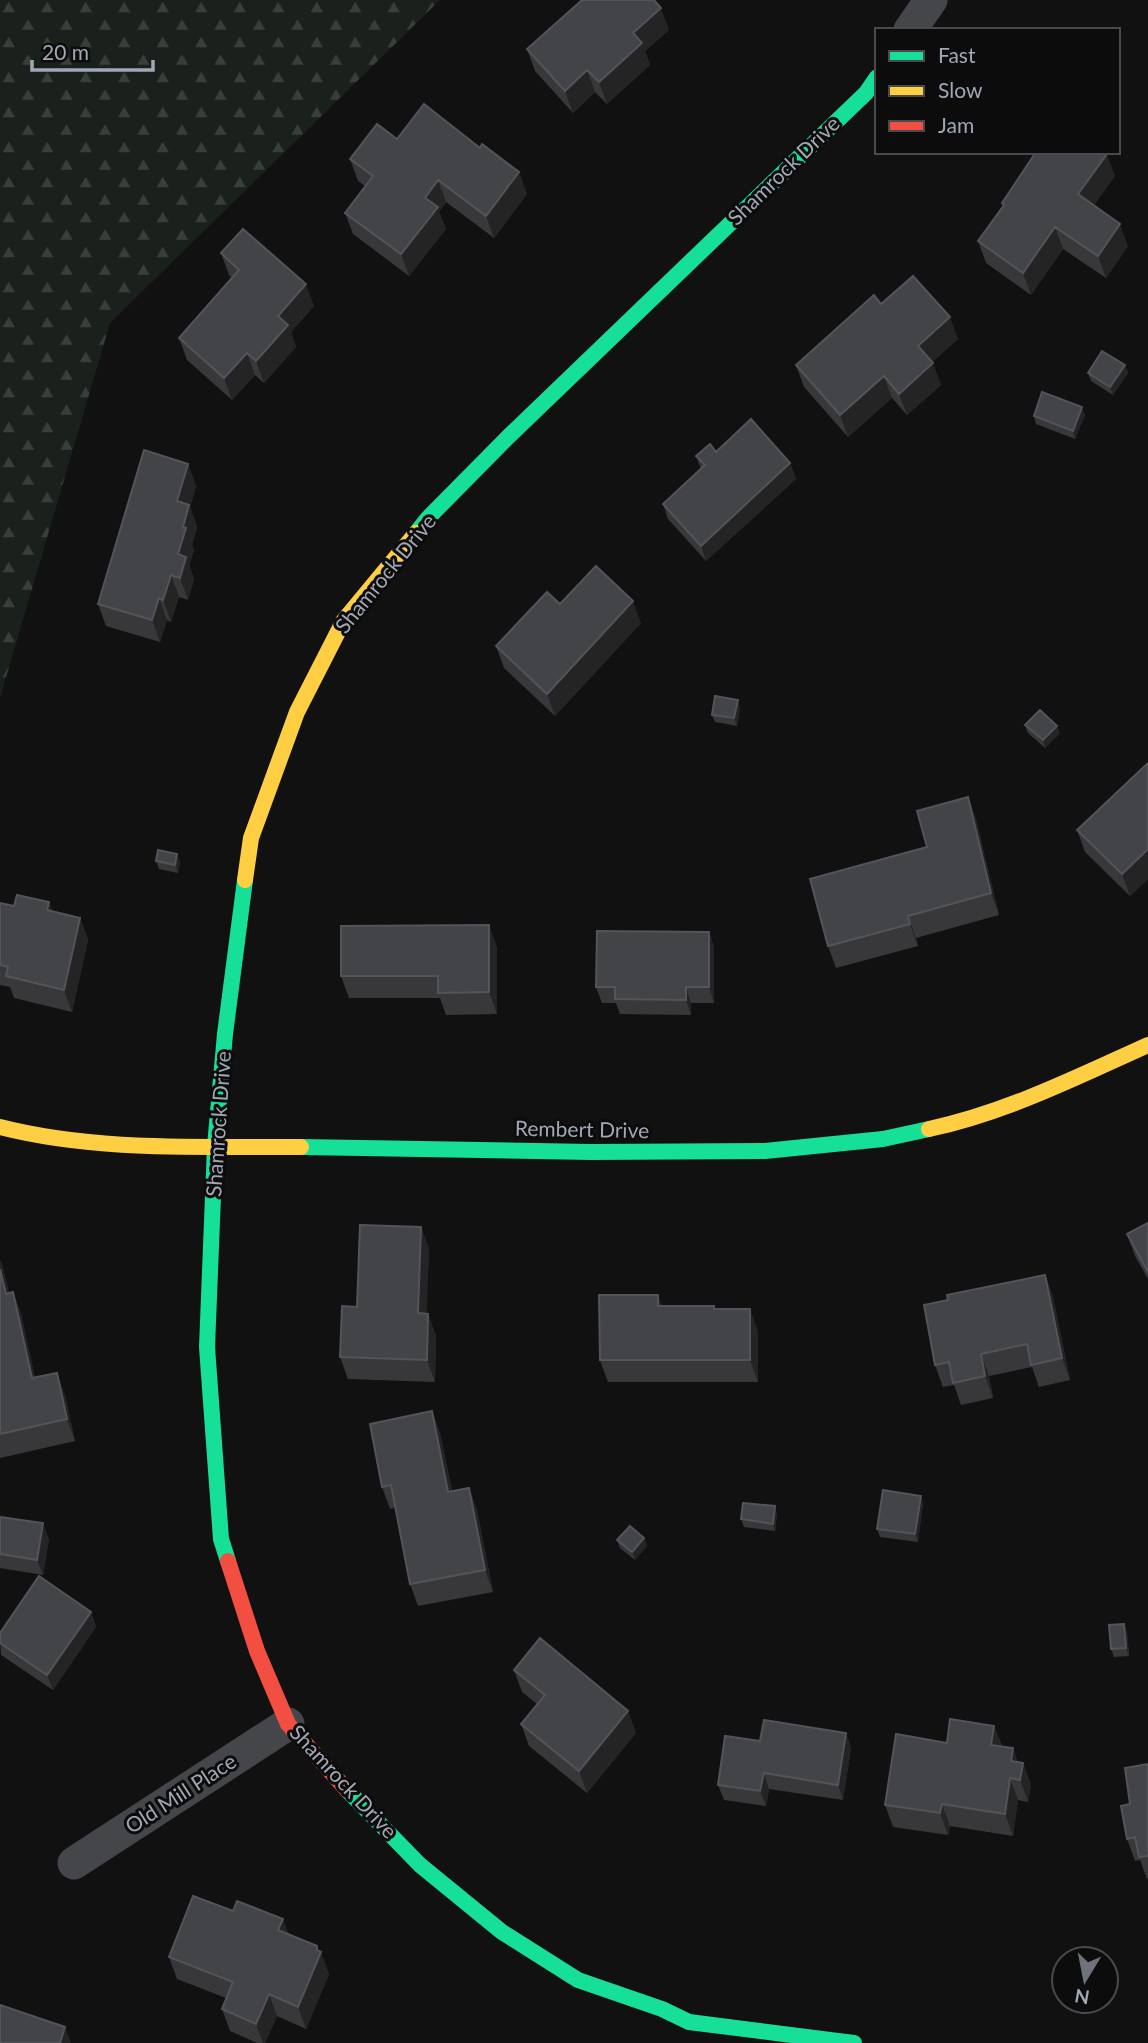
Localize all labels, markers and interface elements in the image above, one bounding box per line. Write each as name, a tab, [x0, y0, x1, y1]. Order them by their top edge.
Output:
scale bar	[32, 28, 152, 72]
legend	[875, 28, 1120, 154]
text: 20 m	[42, 39, 89, 64]
text: Fast	[938, 42, 976, 67]
text: Slow	[938, 77, 983, 102]
street label: Shamrock Drive	[722, 110, 844, 230]
text: Jam	[938, 112, 974, 137]
street label: Shamrock Drive	[329, 508, 440, 638]
street label: Shamrock Drive	[200, 1050, 235, 1198]
street label: Rembert Drive	[515, 1115, 649, 1142]
street label: Shamrock Drive	[285, 1719, 403, 1843]
street label: Old Mill Place	[120, 1748, 240, 1838]
north arrow	[1050, 1945, 1120, 2015]
text: N	[1073, 1985, 1091, 2010]

